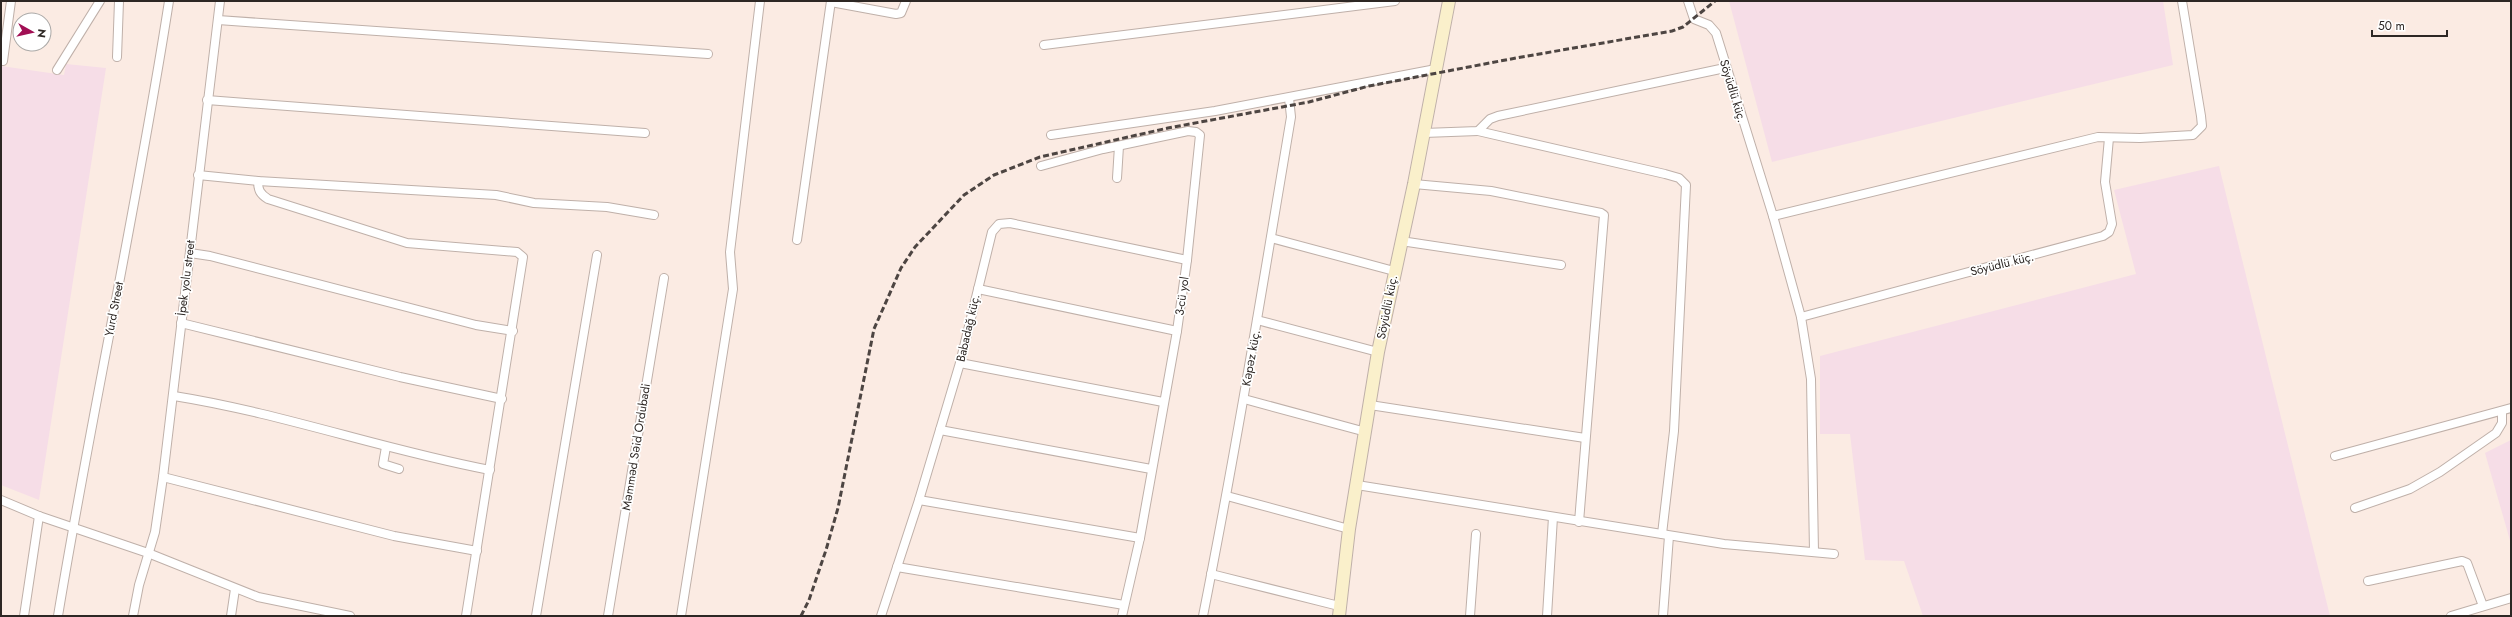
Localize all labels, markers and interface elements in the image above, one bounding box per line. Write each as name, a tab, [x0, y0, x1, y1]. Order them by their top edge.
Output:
north arrow	[12, 12, 52, 52]
scale bar	[2372, 12, 2447, 38]
text: 50 m	[2378, 17, 2405, 35]
text: N	[33, 28, 50, 39]
street label: Söyüdlü küç.	[1715, 57, 1751, 125]
street label: İpek yolu street	[172, 239, 200, 317]
street label: Söyüdlü küç.	[1968, 247, 2036, 281]
street label: Söyüdlü küç.	[1372, 273, 1402, 341]
street label: 3-cü yol	[1170, 275, 1194, 317]
street label: Yurd Street	[100, 280, 128, 338]
street label: Babadağ küç.	[951, 292, 985, 364]
street label: Kəpəz küç.	[1237, 328, 1265, 388]
street label: Məmməd Səid Ordubadi	[617, 382, 655, 512]

